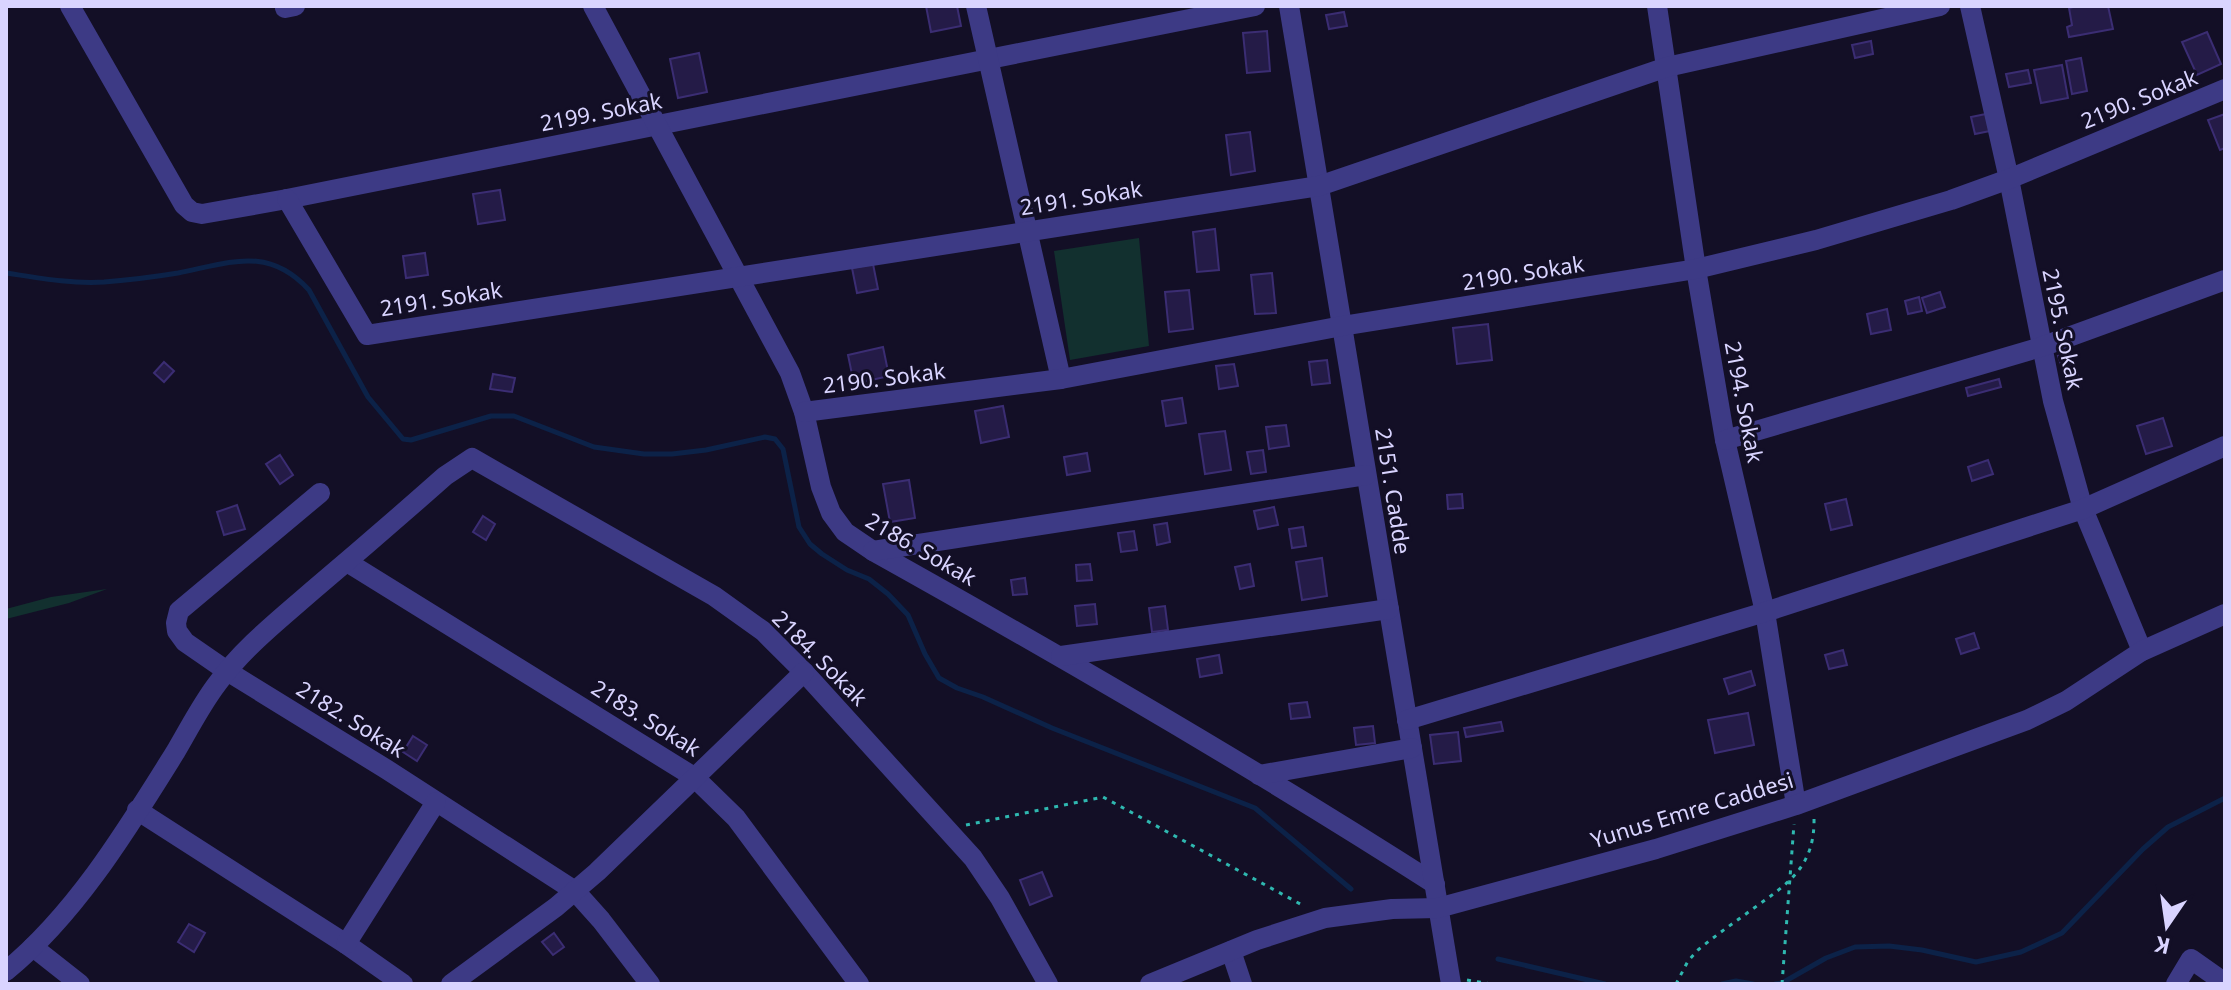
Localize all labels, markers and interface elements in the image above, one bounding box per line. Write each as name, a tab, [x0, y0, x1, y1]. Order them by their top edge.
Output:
street label: 2190. Sokak	[2076, 61, 2202, 135]
street label: 2199. Sokak	[537, 84, 664, 137]
street label: 2191. Sokak	[1018, 173, 1144, 221]
street label: 2190. Sokak	[1460, 248, 1586, 296]
street label: 2195. Sokak	[2036, 265, 2092, 392]
street label: 2191. Sokak	[378, 274, 504, 322]
street label: 2194. Sokak	[1719, 338, 1772, 465]
street label: 2190. Sokak	[821, 355, 947, 399]
street label: 2151. Cadde	[1369, 425, 1419, 556]
street label: 2186. Sokak	[861, 504, 983, 592]
street label: 2184. Sokak	[767, 603, 875, 712]
street label: 2183. Sokak	[586, 672, 707, 763]
street label: 2182. Sokak	[291, 673, 412, 764]
street label: Yunus Emre Caddesi	[1587, 764, 1797, 854]
north arrow	[2127, 886, 2207, 966]
text: K	[2151, 930, 2173, 963]

